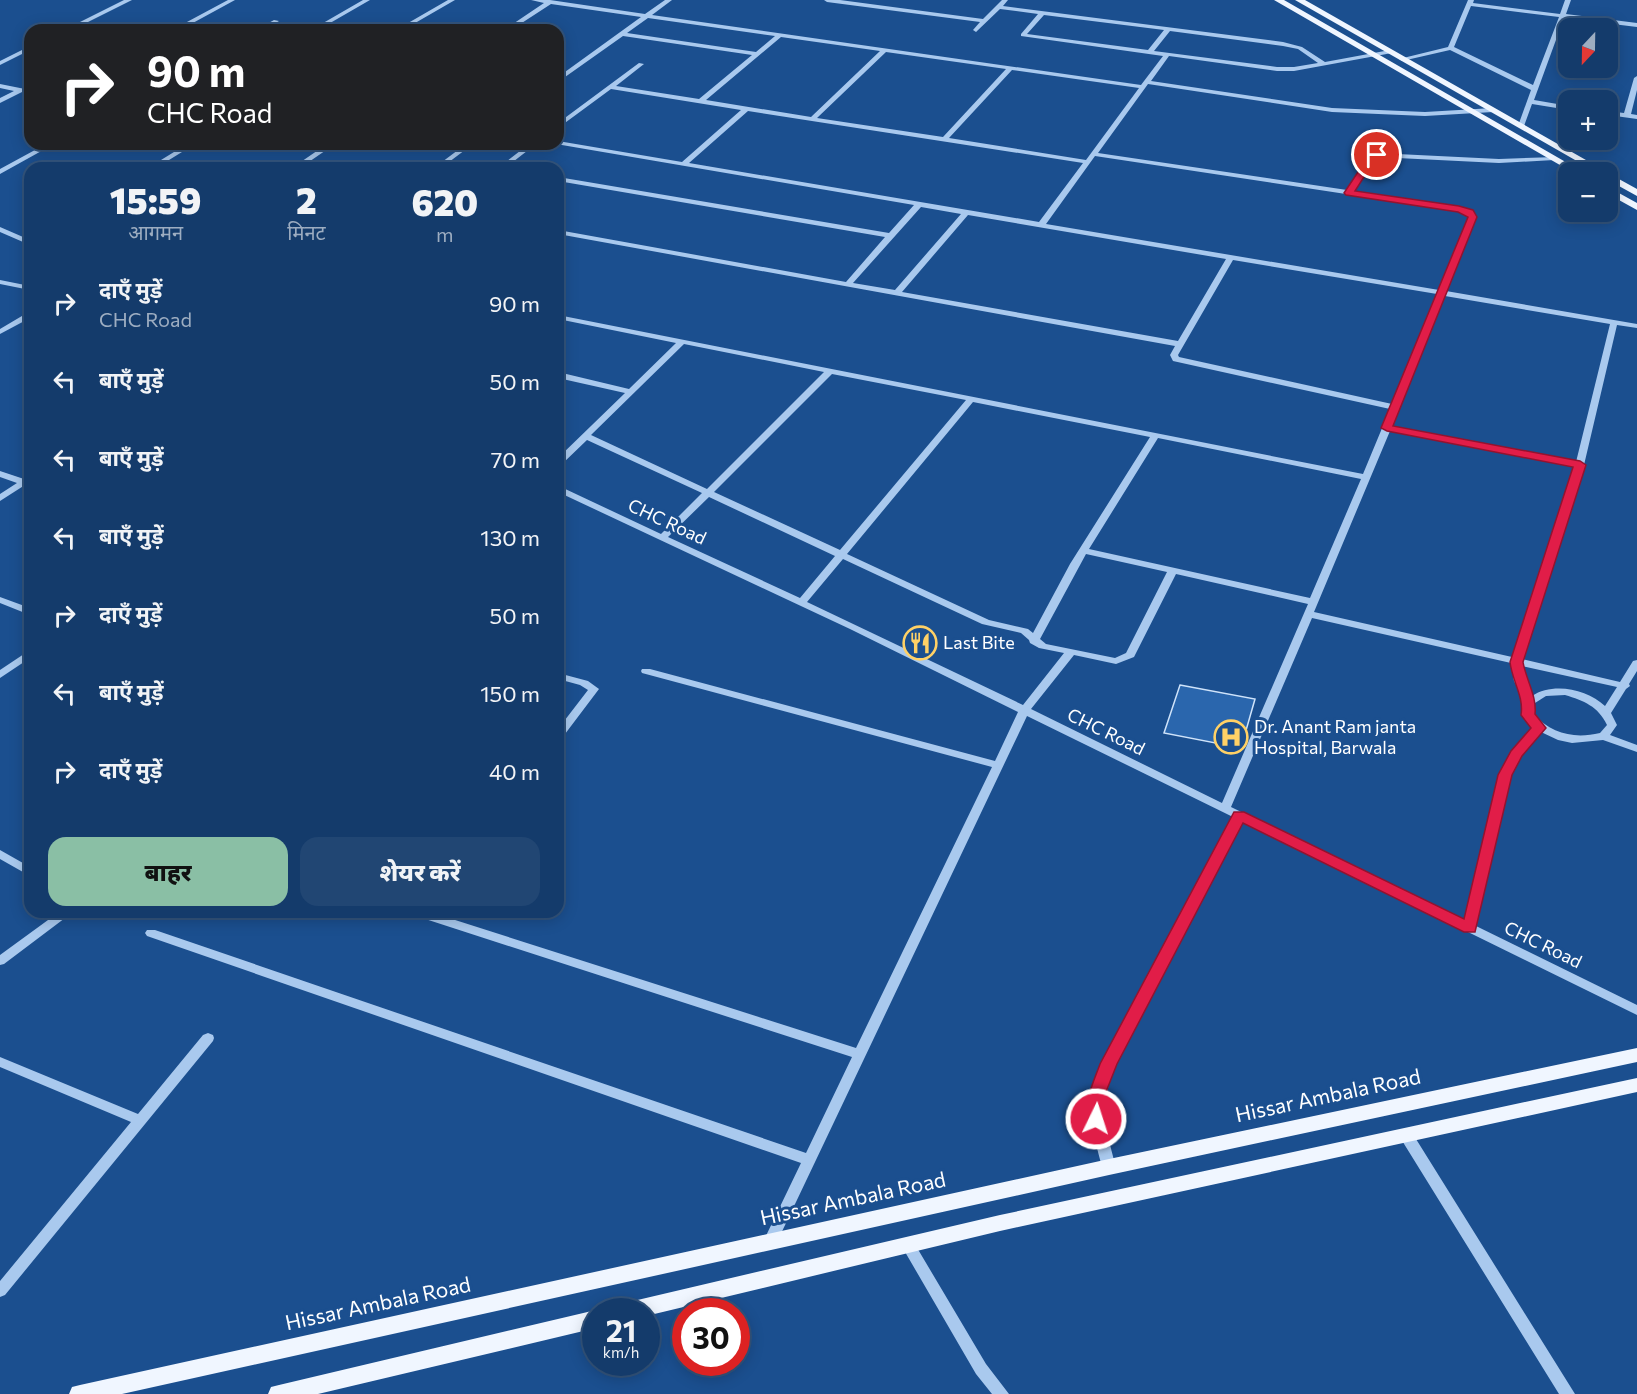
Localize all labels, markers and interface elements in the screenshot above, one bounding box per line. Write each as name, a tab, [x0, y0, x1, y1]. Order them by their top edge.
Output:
north arrow	[1558, 18, 1618, 78]
map controls	[1558, 18, 1618, 222]
text: 90 m	[147, 44, 246, 96]
icon: right	[48, 48, 126, 126]
button: +	[1558, 90, 1618, 150]
text: CHC Road	[147, 96, 272, 129]
pin	[1351, 129, 1402, 180]
icon: arrive	[1360, 138, 1393, 171]
button: −	[1558, 162, 1618, 222]
text: 15:59	[110, 177, 201, 221]
text: 2	[296, 177, 317, 221]
text: 620	[411, 179, 478, 223]
text: आगमन	[128, 220, 183, 244]
text: मिनट	[287, 220, 326, 244]
text: m	[436, 222, 454, 246]
text: दाएँ मुड़ें	[99, 276, 162, 303]
icon: right	[48, 287, 81, 320]
text: 90 m	[489, 290, 540, 317]
text: CHC Road	[99, 307, 192, 331]
icon: left	[48, 365, 81, 398]
text: बाएँ मुड़ें	[99, 366, 164, 393]
text: 50 m	[490, 368, 540, 395]
icon: left	[48, 443, 81, 476]
text: बाएँ मुड़ें	[99, 444, 164, 471]
text: 70 m	[491, 446, 540, 473]
street label: CHC Road	[625, 493, 710, 549]
icon: left	[48, 521, 81, 554]
text: बाएँ मुड़ें	[99, 522, 164, 549]
text: 130 m	[480, 524, 540, 551]
icon: right	[48, 599, 81, 632]
text: दाएँ मुड़ें	[99, 600, 162, 627]
text: 50 m	[490, 602, 540, 629]
restaurant icon: Last Bite	[902, 625, 938, 661]
place label: Last Bite	[943, 631, 1015, 653]
icon: left	[48, 677, 81, 710]
text: बाएँ मुड़ें	[99, 678, 164, 705]
text: 150 m	[480, 680, 540, 707]
street label: CHC Road	[1064, 703, 1149, 759]
place label: Dr. Anant Ram janta Hospital, Barwala	[1254, 715, 1416, 758]
hospital icon: Dr. Anant Ram janta Hospital, Barwala	[1213, 719, 1249, 755]
icon: right	[48, 755, 81, 788]
text: दाएँ मुड़ें	[99, 756, 162, 783]
text: 40 m	[489, 758, 540, 785]
button: बाहर	[48, 837, 288, 906]
button: शेयर करें	[300, 837, 540, 906]
street label: CHC Road	[1501, 916, 1586, 972]
street label: Hissar Ambala Road	[1233, 1063, 1423, 1126]
position arrow	[1064, 1087, 1128, 1151]
street label: Hissar Ambala Road	[758, 1166, 948, 1229]
street label: Hissar Ambala Road	[283, 1271, 473, 1334]
speed limit sign: 30	[672, 1298, 750, 1376]
text: 21	[606, 1311, 636, 1348]
text: km/h	[603, 1343, 639, 1361]

